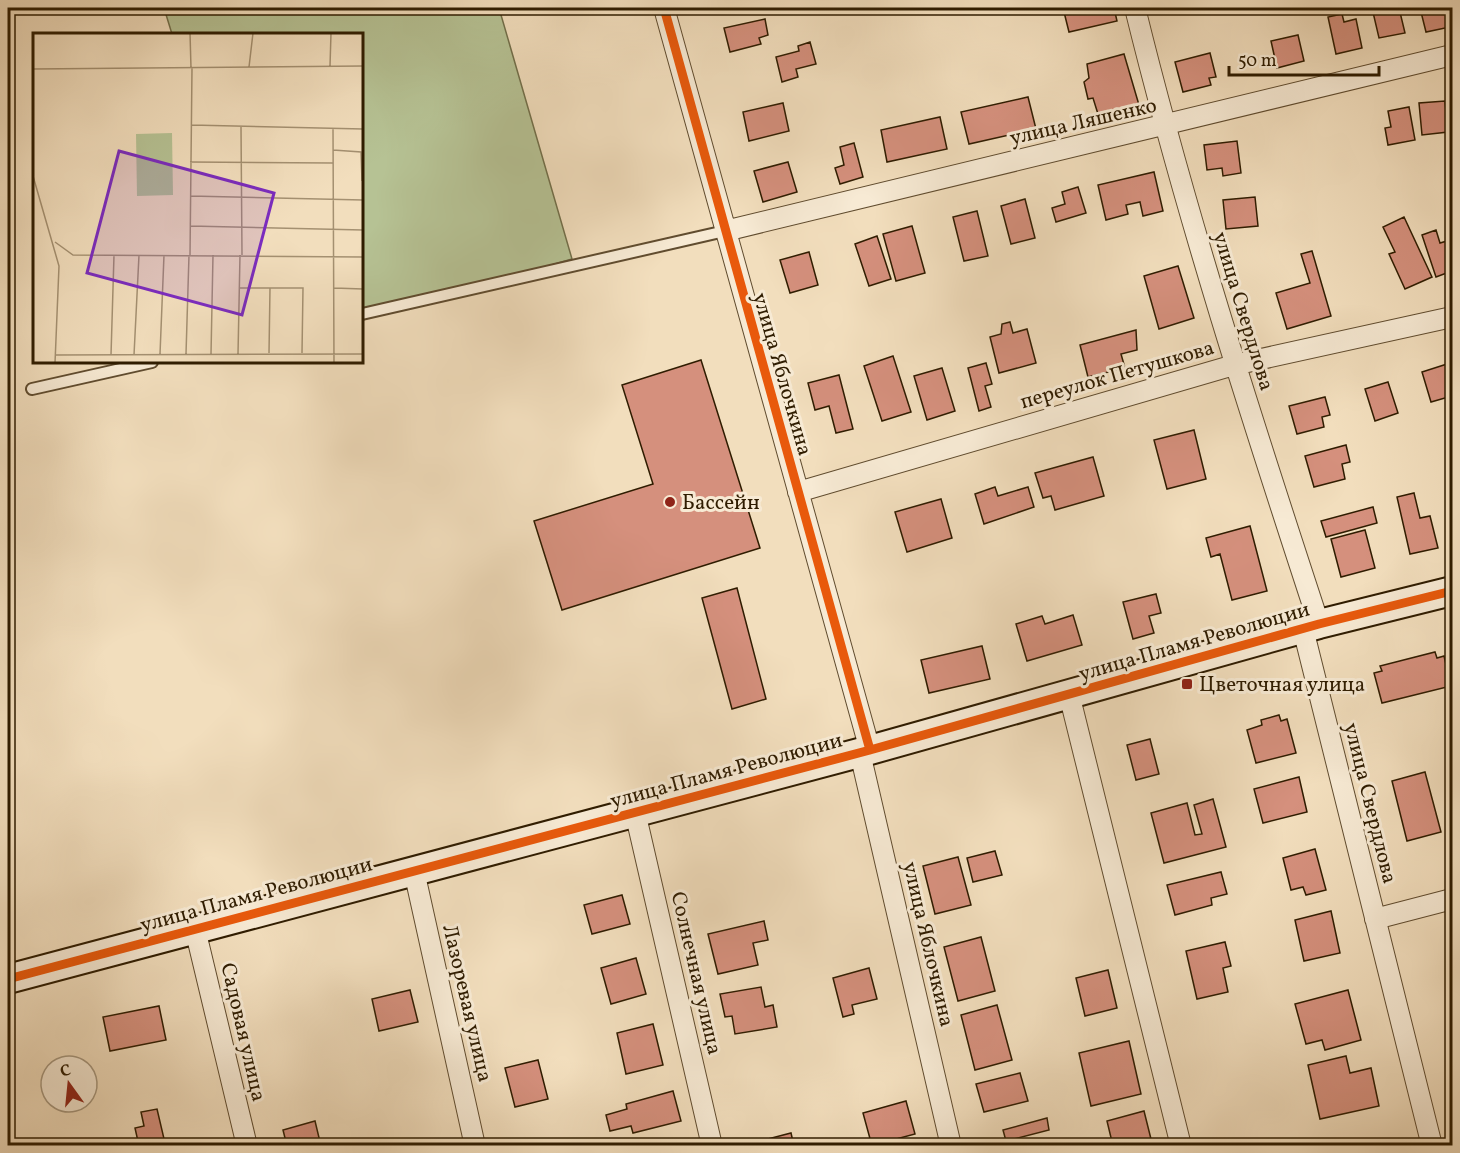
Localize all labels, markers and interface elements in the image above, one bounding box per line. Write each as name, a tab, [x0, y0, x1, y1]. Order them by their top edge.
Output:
inset map	[33, 33, 363, 363]
scale bar	[1229, 39, 1379, 77]
text: 50 m	[1238, 49, 1277, 74]
street label: улица Ляшенко	[1007, 91, 1160, 153]
street label: улица Свердлова	[1205, 228, 1281, 394]
street label: улица Яблочкина	[744, 289, 819, 459]
street label: переулок Петушкова	[1017, 334, 1218, 417]
place label: Бассейн	[682, 489, 760, 518]
marker: Бассейн	[663, 495, 677, 509]
street label: улица Пламя Революции	[1075, 595, 1314, 689]
place label: Цветочная улица	[1199, 671, 1365, 700]
marker: Цветочная улица	[1180, 677, 1194, 691]
street label: улица Свердлова	[1336, 720, 1404, 887]
street label: улица Пламя Революции	[607, 726, 846, 816]
street label: улица Пламя Революции	[137, 850, 376, 940]
street label: улица Яблочкина	[894, 859, 961, 1030]
street label: Солнечная улица	[663, 889, 728, 1058]
street label: Лазоревая улица	[434, 922, 499, 1085]
street label: Садовая улица	[213, 960, 273, 1104]
north arrow	[39, 1054, 99, 1114]
text: С	[58, 1059, 73, 1083]

